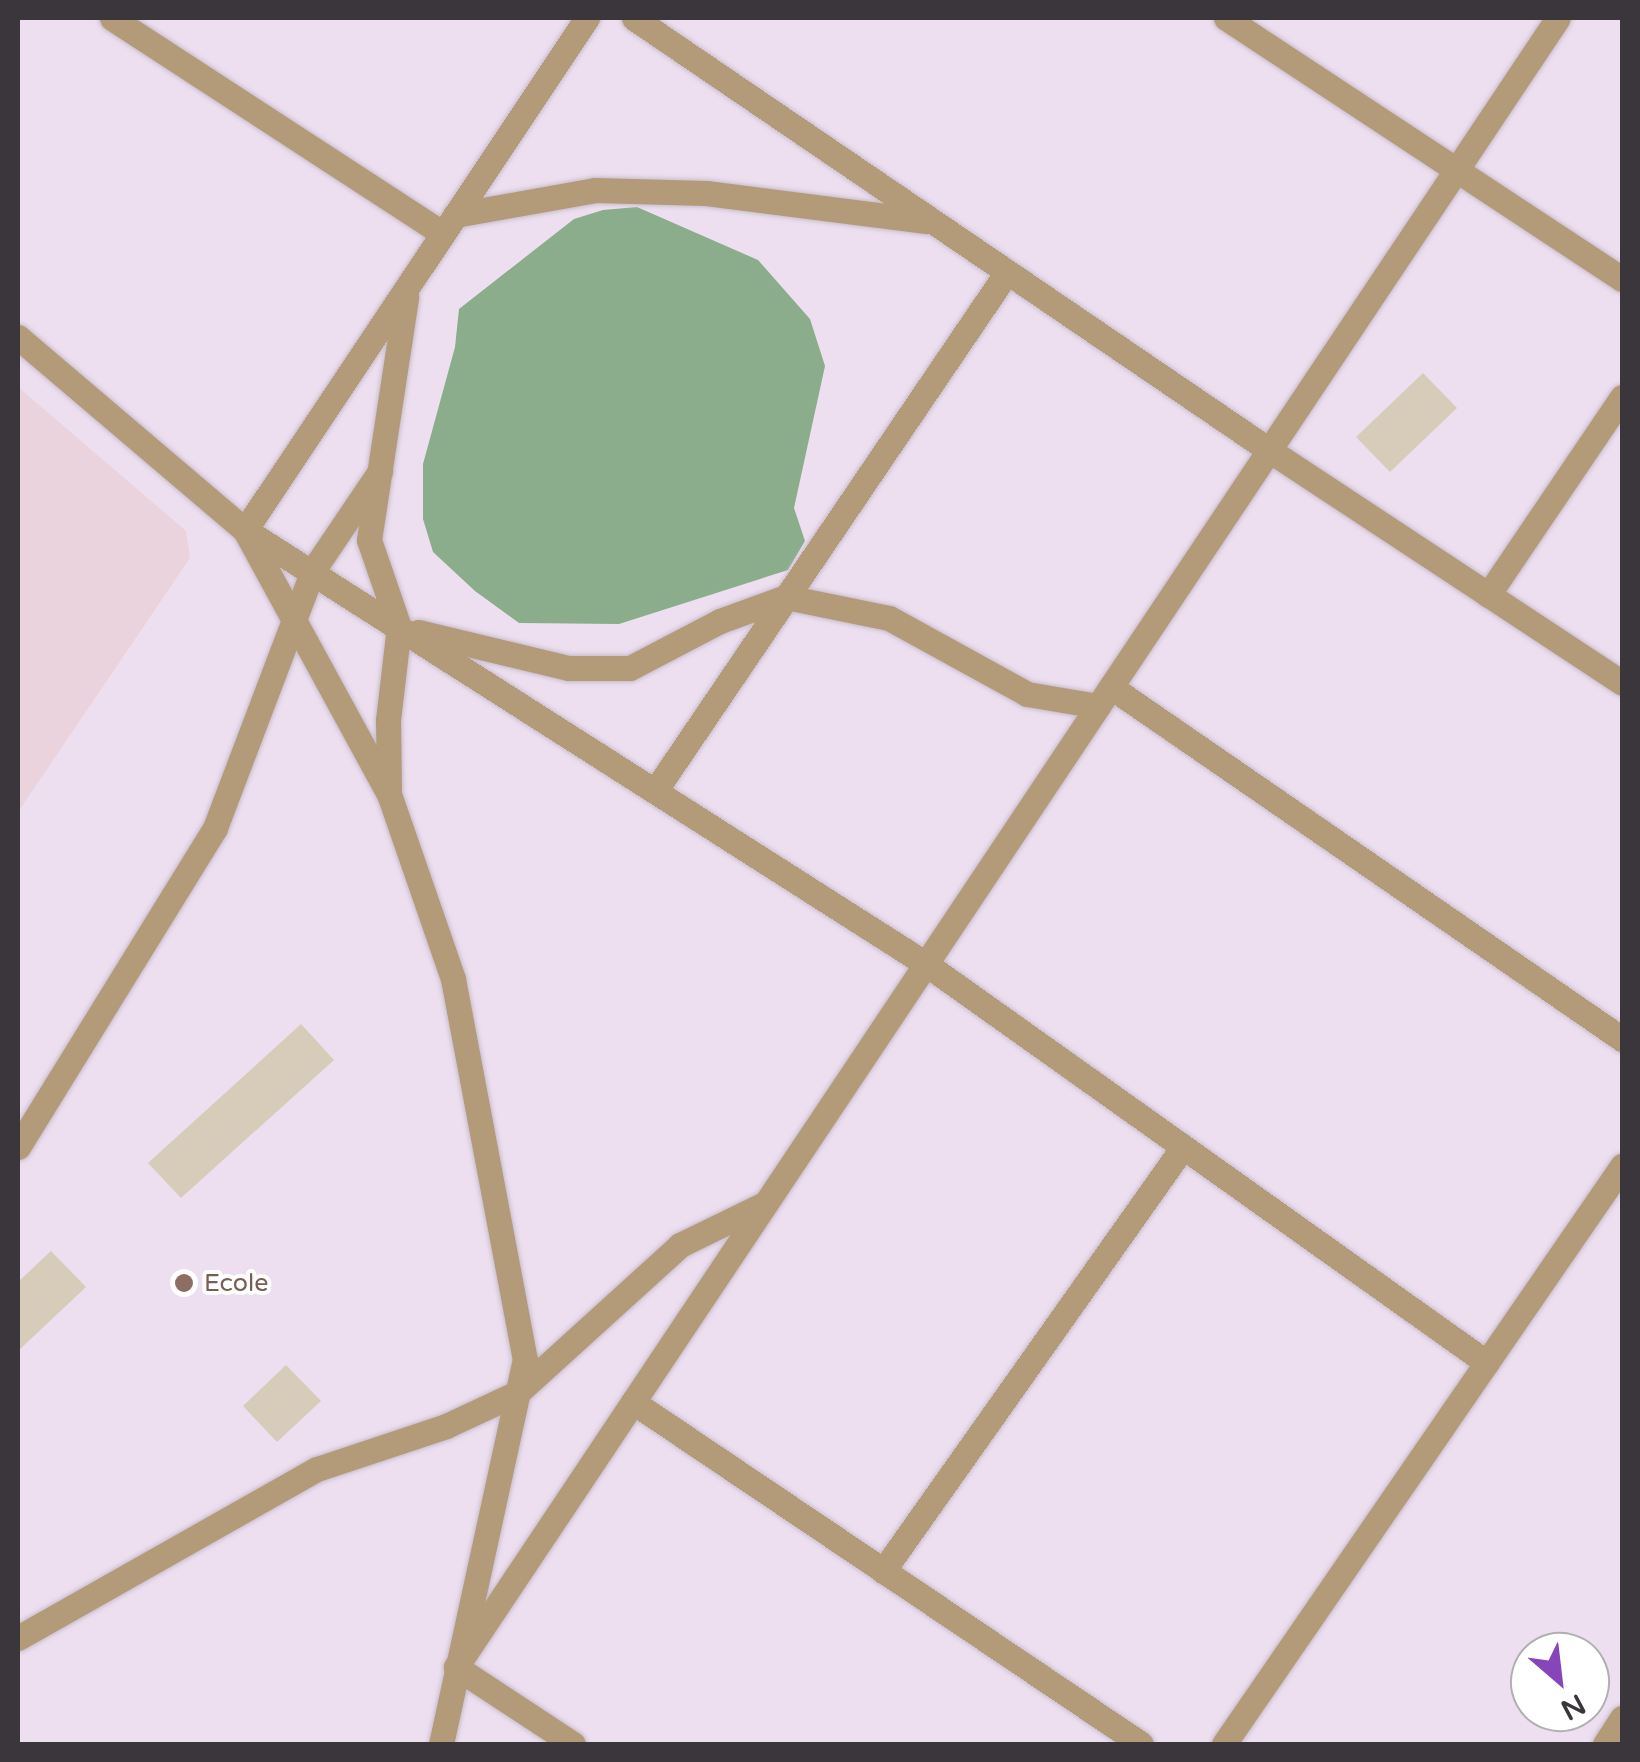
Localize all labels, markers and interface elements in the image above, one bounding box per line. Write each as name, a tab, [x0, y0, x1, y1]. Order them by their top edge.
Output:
place label: Ecole	[204, 1268, 268, 1298]
marker: Ecole	[173, 1272, 195, 1294]
north arrow	[1510, 1632, 1610, 1732]
text: N	[1555, 1686, 1591, 1727]

